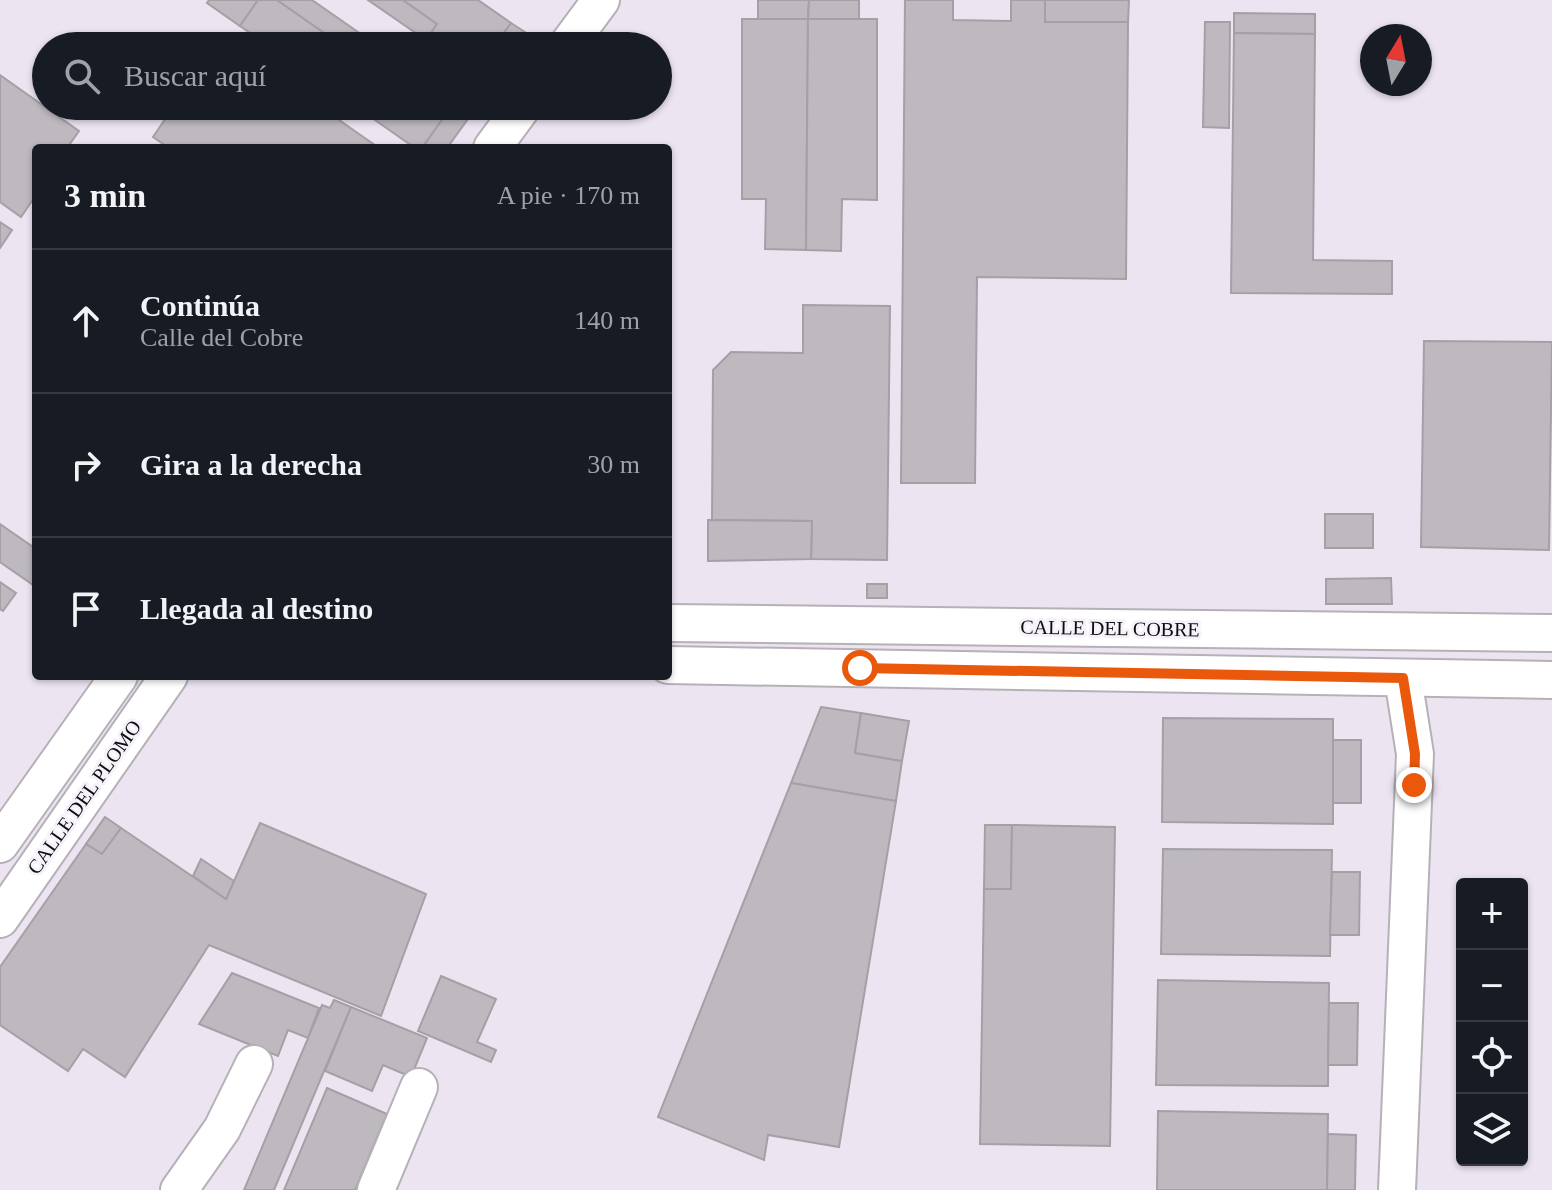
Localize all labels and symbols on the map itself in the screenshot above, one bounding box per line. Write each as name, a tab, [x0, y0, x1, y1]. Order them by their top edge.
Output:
north arrow	[1360, 24, 1432, 96]
street label: CALLE DEL COBRE	[1020, 615, 1200, 641]
route start	[842, 650, 878, 686]
street label: CALLE DEL PLOMO	[23, 716, 145, 878]
route end	[1396, 767, 1432, 803]

